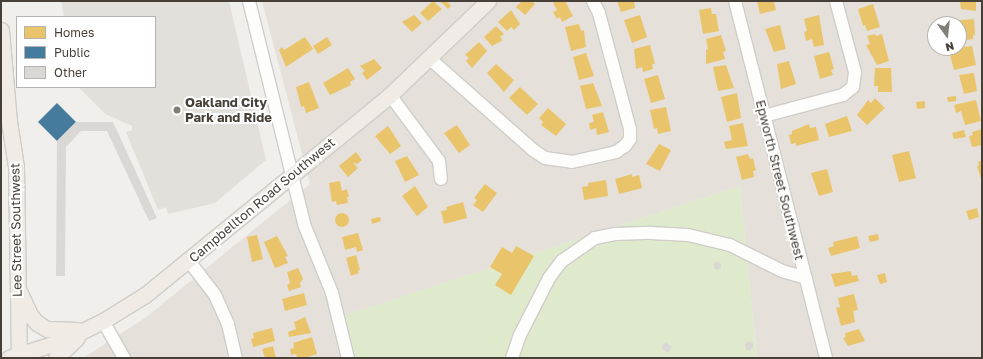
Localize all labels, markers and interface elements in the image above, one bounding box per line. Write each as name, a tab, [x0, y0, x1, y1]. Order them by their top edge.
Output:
legend	[16, 16, 156, 88]
north arrow	[927, 16, 967, 56]
text: Homes	[54, 25, 94, 40]
text: N	[944, 40, 956, 54]
text: Public	[54, 45, 90, 60]
text: Other	[54, 65, 87, 80]
place label: Oakland City Park and Ride	[185, 95, 272, 126]
street label: Epworth Street Southwest	[753, 98, 807, 262]
marker: Oakland City Park and Ride	[172, 105, 182, 115]
street label: Campbellton Road Southwest	[186, 134, 338, 266]
street label: Lee Street Southwest	[7, 163, 25, 297]

